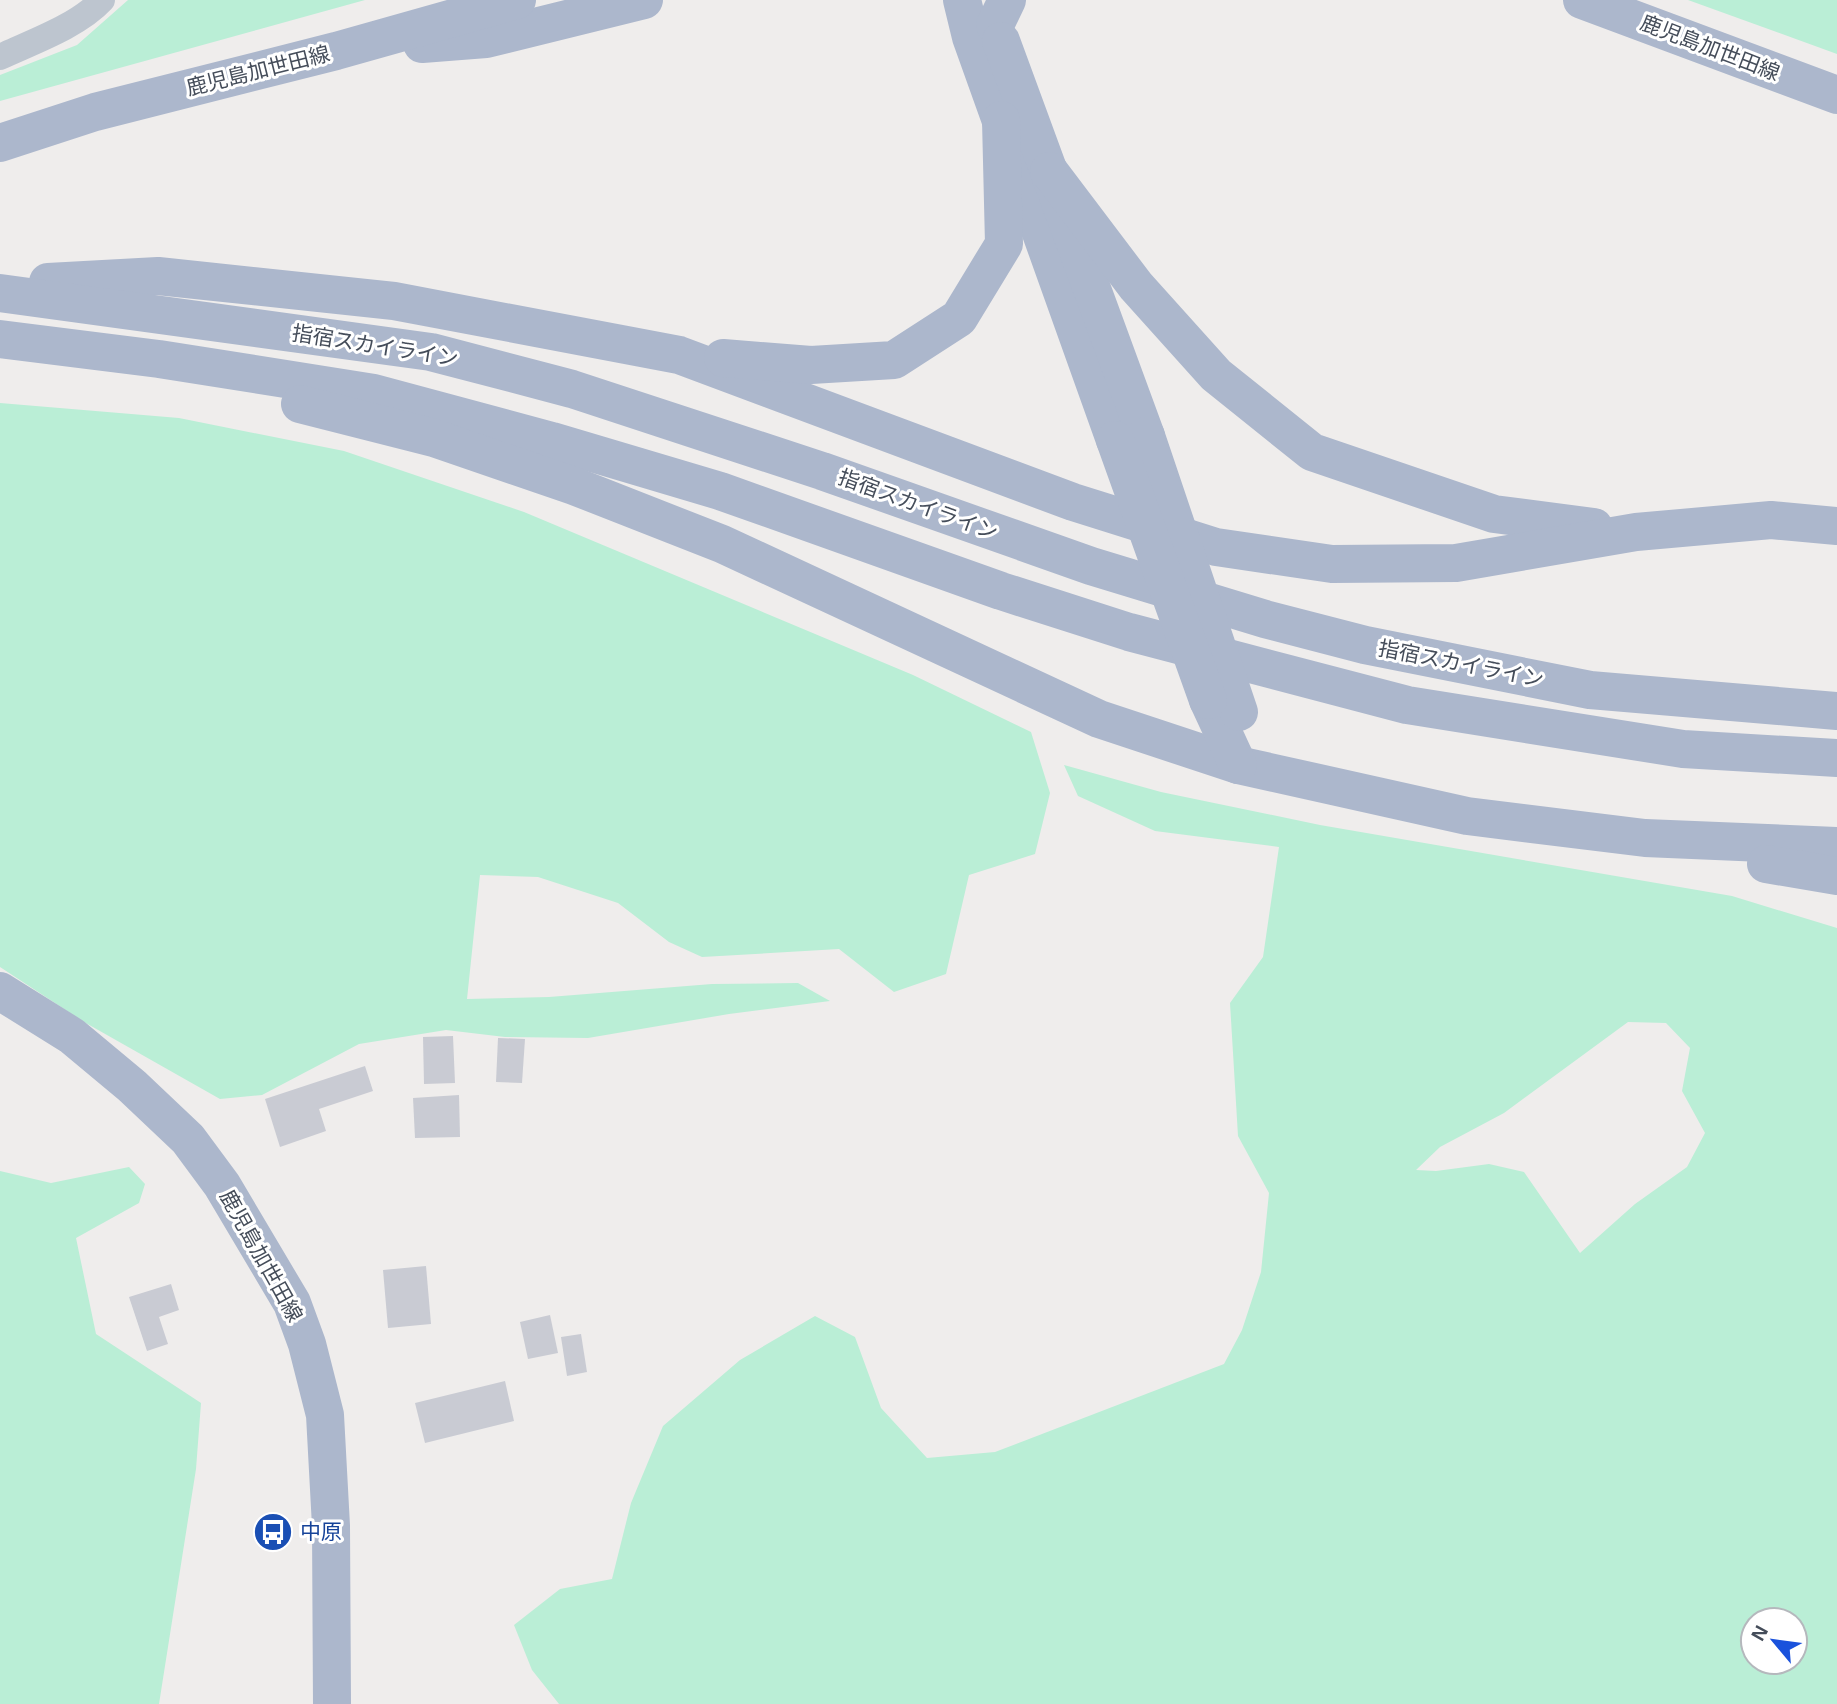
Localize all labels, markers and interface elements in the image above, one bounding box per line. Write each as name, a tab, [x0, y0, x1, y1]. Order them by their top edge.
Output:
street label: 鹿児島加世田線	[1637, 10, 1783, 85]
street label: 鹿児島加世田線	[184, 42, 332, 99]
street label: 指宿スカイライン	[290, 321, 460, 370]
street label: 指宿スカイライン	[835, 465, 1001, 544]
street label: 指宿スカイライン	[1376, 636, 1546, 691]
street label: 鹿児島加世田線	[216, 1186, 307, 1326]
bus stop icon: 中原	[252, 1511, 294, 1553]
place label: 中原	[300, 1520, 342, 1543]
north arrow	[1739, 1606, 1809, 1676]
text: N	[1747, 1622, 1772, 1644]

